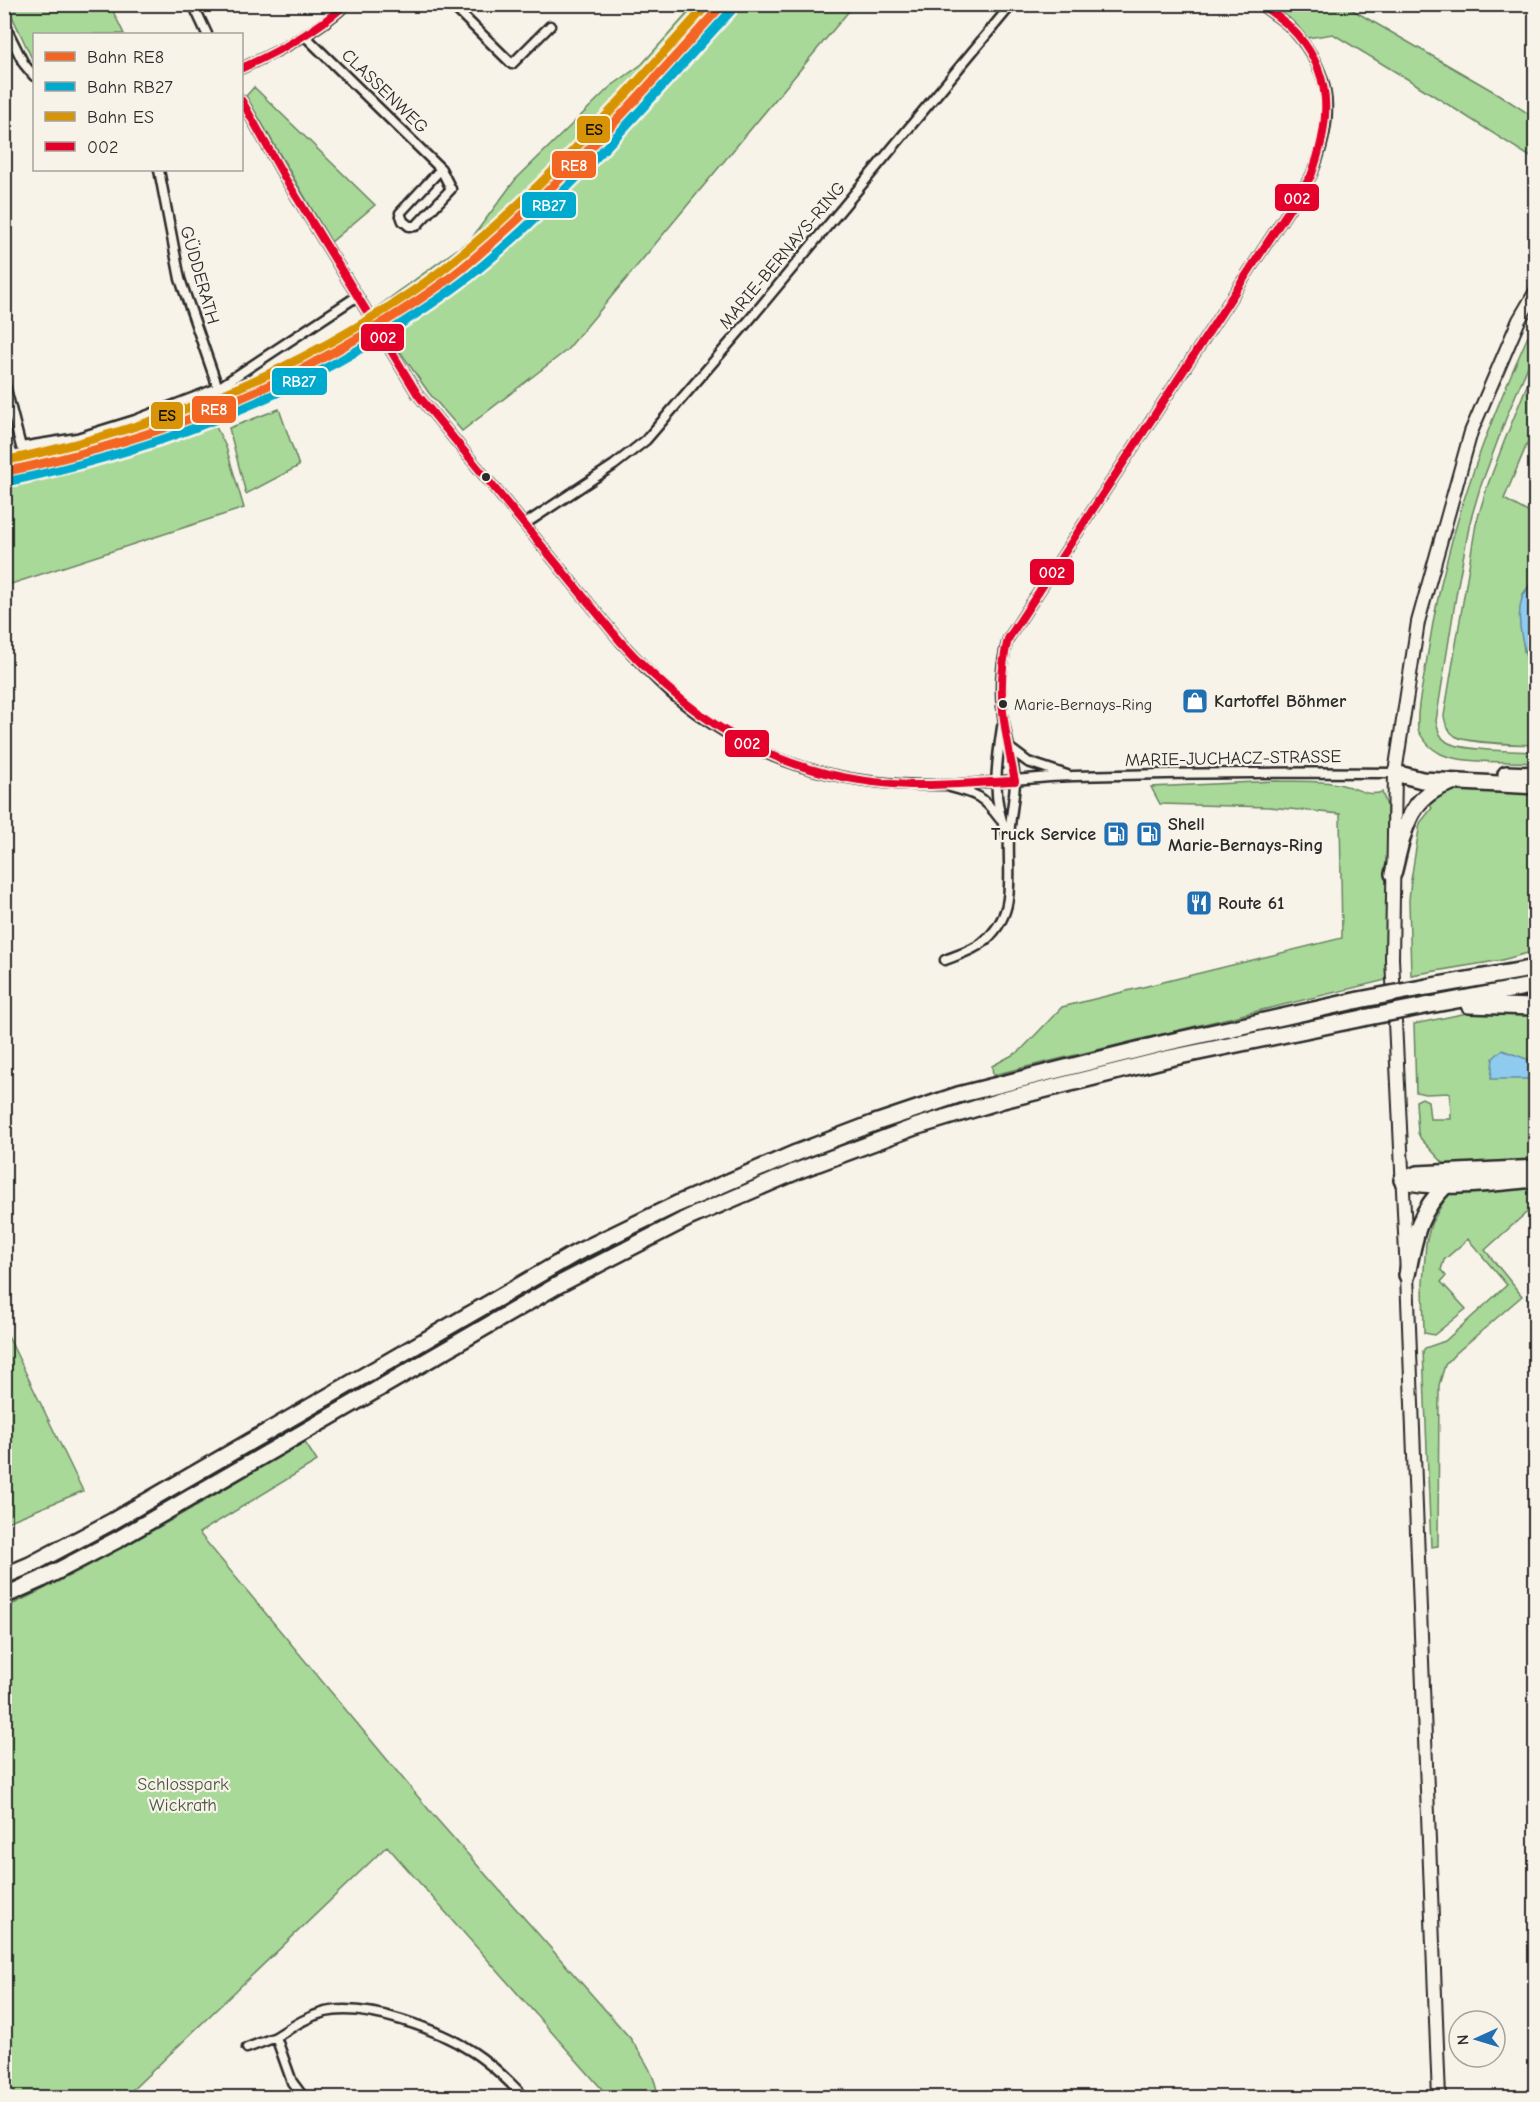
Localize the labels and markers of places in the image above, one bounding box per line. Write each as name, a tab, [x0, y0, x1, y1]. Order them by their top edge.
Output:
unlabelled marker	[480, 471, 492, 483]
shop icon: Kartoffel Böhmer	[1180, 686, 1210, 716]
place label: Kartoffel Böhmer	[1214, 691, 1347, 712]
place label: Marie-Bernays-Ring	[1014, 696, 1152, 714]
marker: Marie-Bernays-Ring	[997, 698, 1009, 710]
place label: Shell Marie-Bernays-Ring	[1168, 814, 1323, 856]
fuel station icon: Truck Service	[1101, 819, 1131, 849]
fuel station icon: Shell Marie-Bernays-Ring	[1134, 819, 1164, 849]
place label: Truck Service	[991, 824, 1096, 845]
restaurant icon: Route 61	[1184, 888, 1214, 918]
place label: Route 61	[1218, 893, 1284, 914]

